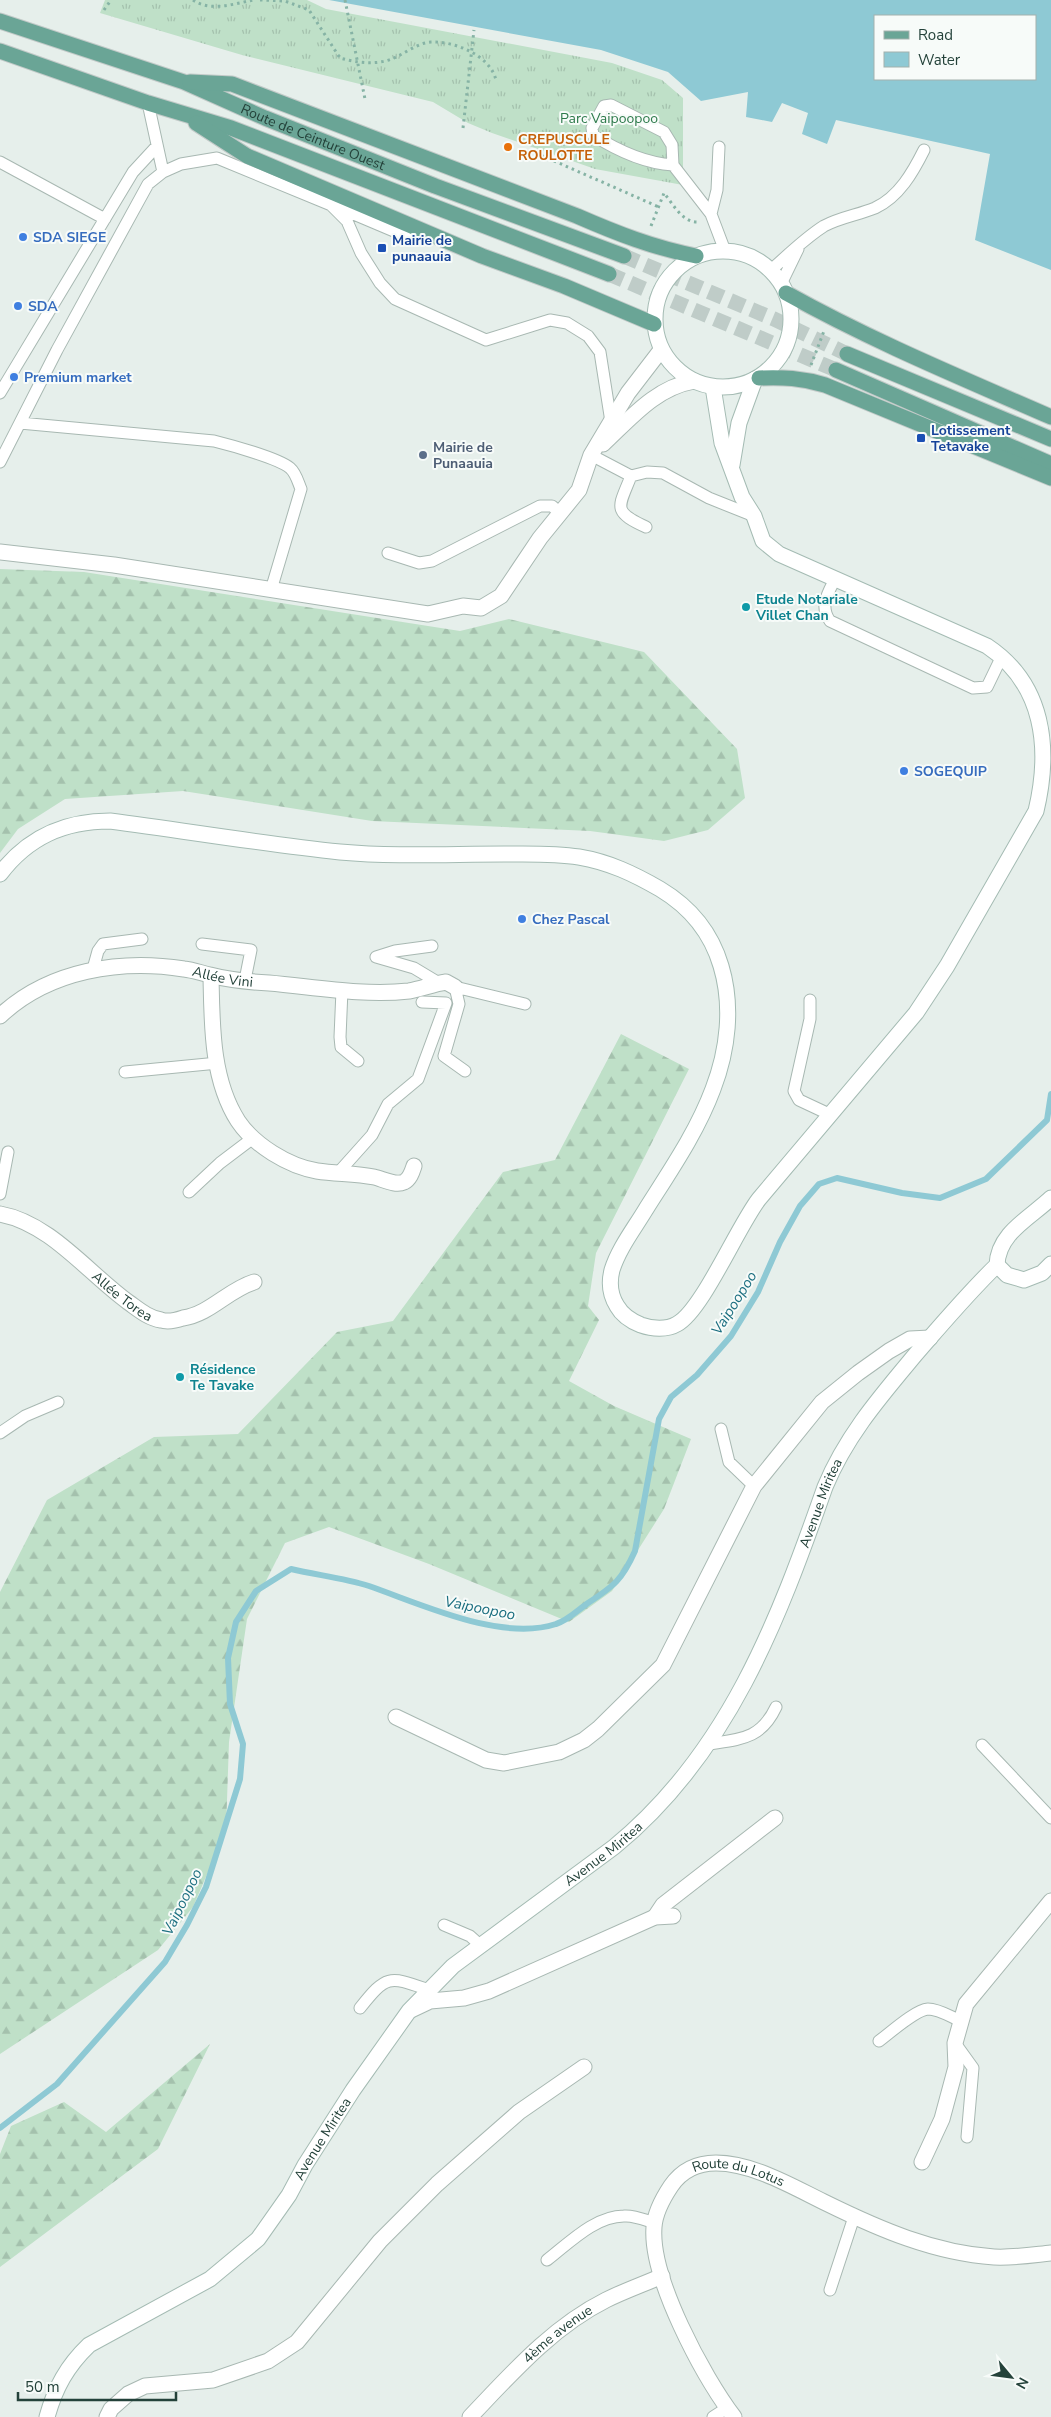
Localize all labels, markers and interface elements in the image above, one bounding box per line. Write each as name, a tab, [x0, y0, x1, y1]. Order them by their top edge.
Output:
legend	[874, 15, 1036, 80]
text: Road	[918, 25, 953, 45]
text: Water	[918, 50, 961, 70]
street label: Route de Ceinture Ouest	[238, 99, 388, 175]
park label: Parc Vaipoopoo	[560, 109, 658, 128]
place label: CREPUSCULE ROULOTTE	[518, 130, 610, 165]
marker: CREPUSCULE ROULOTTE	[502, 141, 514, 153]
place label: SDA SIEGE	[33, 228, 106, 247]
marker: SDA SIEGE	[17, 231, 29, 243]
place label: Mairie de punaauia	[392, 231, 452, 266]
marker: Mairie de punaauia	[376, 242, 388, 254]
place label: SDA	[28, 297, 58, 316]
marker: SDA	[12, 300, 24, 312]
place label: Premium market	[24, 368, 132, 387]
marker: Premium market	[8, 371, 20, 383]
place label: Lotissement Tetavake	[931, 421, 1011, 456]
marker: Lotissement Tetavake	[915, 432, 927, 444]
place label: Mairie de Punaauia	[433, 438, 493, 473]
marker: Mairie de Punaauia	[417, 449, 429, 461]
place label: Etude Notariale Villet Chan	[755, 590, 858, 625]
marker: Etude Notariale Villet Chan	[740, 601, 752, 613]
place label: SOGEQUIP	[914, 762, 987, 781]
marker: SOGEQUIP	[898, 765, 910, 777]
place label: Chez Pascal	[532, 910, 610, 929]
marker: Chez Pascal	[516, 913, 528, 925]
street label: Allée Vini	[190, 961, 254, 991]
street label: Allée Torea	[88, 1267, 156, 1326]
water label: Vaipoopoo	[707, 1267, 761, 1339]
place label: Résidence Te Tavake	[190, 1360, 256, 1395]
marker: Résidence Te Tavake	[174, 1371, 186, 1383]
street label: Avenue Miritea	[795, 1455, 847, 1550]
water label: Vaipoopoo	[443, 1591, 517, 1625]
street label: Avenue Miritea	[560, 1817, 647, 1890]
water label: Vaipoopoo	[157, 1865, 207, 1939]
street label: Avenue Miritea	[289, 2094, 355, 2183]
street label: Route du Lotus	[689, 2153, 788, 2191]
street label: 4ème avenue	[518, 2300, 596, 2367]
north arrow	[986, 2352, 1036, 2402]
scale bar	[18, 2370, 175, 2402]
text: N	[1011, 2374, 1033, 2392]
text: 50 m	[25, 2377, 60, 2397]

